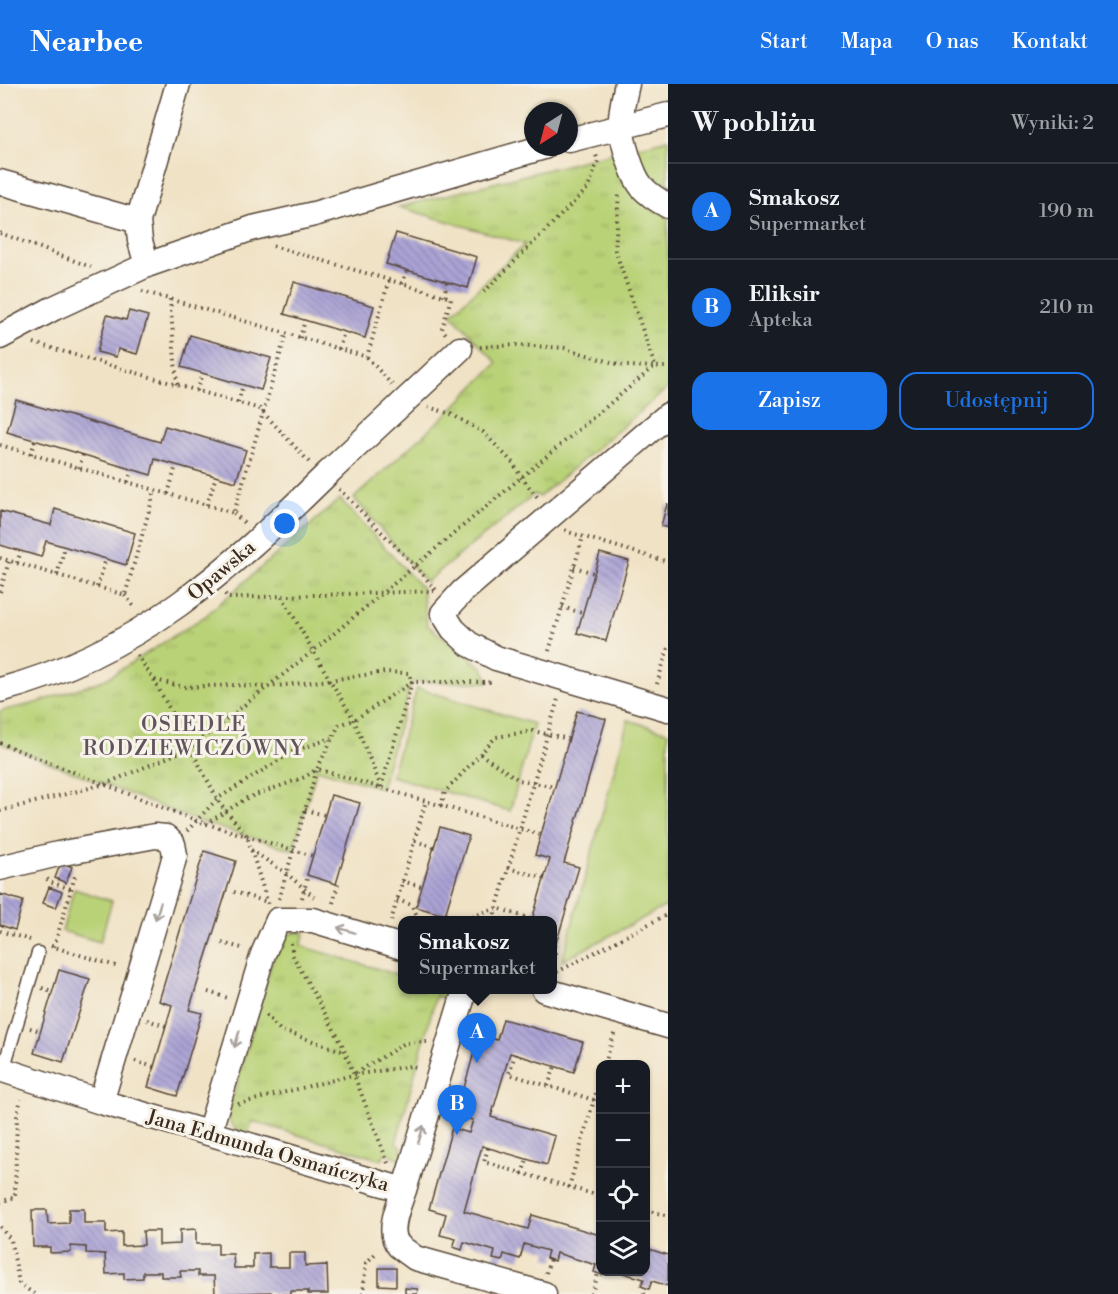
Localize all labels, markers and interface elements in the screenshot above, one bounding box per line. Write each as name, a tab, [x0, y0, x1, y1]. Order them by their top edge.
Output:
text: Nearbee	[30, 25, 143, 60]
text: Start	[760, 29, 808, 55]
text: Mapa	[841, 29, 893, 55]
text: O nas	[926, 29, 979, 55]
text: Kontakt	[1012, 29, 1088, 55]
north arrow	[524, 102, 578, 156]
text: W pobliżu	[692, 107, 816, 139]
text: Wyniki: 2	[1011, 111, 1094, 136]
text: Smakosz	[749, 185, 840, 212]
text: A	[704, 199, 719, 224]
text: 190 m	[1039, 199, 1094, 224]
text: Supermarket	[749, 212, 866, 237]
text: Eliksir	[749, 281, 820, 308]
text: B	[704, 295, 719, 320]
text: 210 m	[1039, 295, 1094, 320]
text: Apteka	[749, 308, 813, 333]
button: Zapisz	[692, 372, 887, 430]
button: Udostępnij	[899, 372, 1094, 430]
your location	[270, 509, 299, 538]
street label: Opawska	[183, 535, 262, 607]
district label: OSIEDLE RODZIEWICZÓWNY	[83, 712, 305, 762]
one-way arrow	[152, 901, 163, 920]
popup	[398, 916, 557, 994]
one-way arrow	[337, 924, 356, 935]
text: Smakosz	[419, 929, 510, 956]
text: Supermarket	[419, 956, 536, 981]
pin: A	[458, 1014, 496, 1063]
one-way arrow	[231, 1029, 242, 1048]
map controls	[596, 1060, 650, 1276]
button: +	[596, 1060, 650, 1114]
pin: B	[438, 1086, 476, 1135]
street label: Jana Edmunda Osmańczyka	[143, 1105, 392, 1198]
button: −	[596, 1114, 650, 1168]
one-way arrow	[416, 1125, 427, 1144]
button: locate	[596, 1168, 650, 1222]
button: layers	[596, 1222, 650, 1276]

